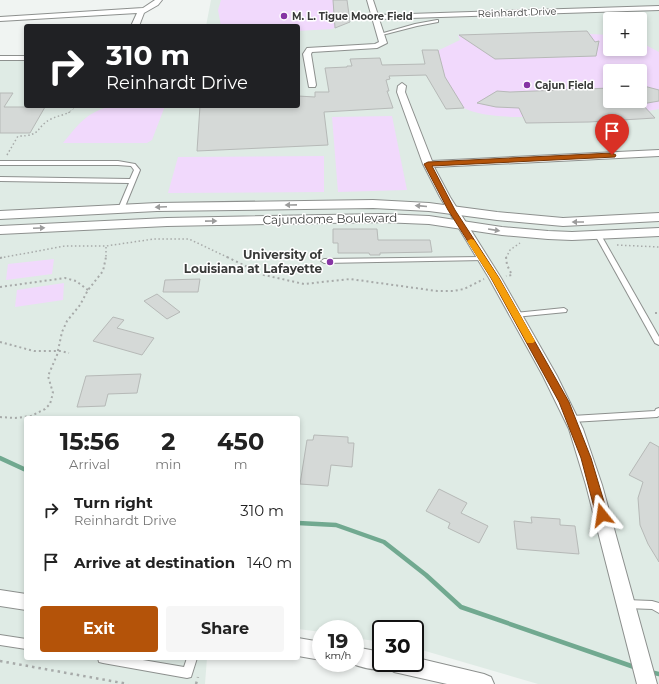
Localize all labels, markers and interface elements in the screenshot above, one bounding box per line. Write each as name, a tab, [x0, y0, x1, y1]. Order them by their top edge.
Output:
street label: Reinhardt Drive	[477, 5, 557, 20]
place label: M. L. Tigue Moore Field	[292, 10, 413, 23]
marker: M. L. Tigue Moore Field	[279, 11, 289, 21]
map controls	[603, 12, 647, 108]
button: +	[603, 12, 647, 56]
text: 310 m	[106, 38, 190, 72]
icon: right	[40, 40, 92, 92]
button: −	[603, 64, 647, 108]
text: Reinhardt Drive	[106, 72, 248, 94]
place label: Cajun Field	[535, 79, 594, 92]
marker: Cajun Field	[522, 80, 532, 90]
pin	[595, 114, 629, 155]
icon: arrive	[601, 120, 623, 142]
one-way arrow	[284, 202, 297, 208]
one-way arrow	[415, 203, 427, 209]
one-way arrow	[154, 204, 167, 210]
street label: Cajundome Boulevard	[262, 210, 398, 227]
one-way arrow	[205, 218, 218, 224]
one-way arrow	[571, 219, 584, 225]
one-way arrow	[33, 225, 46, 231]
one-way arrow	[488, 227, 500, 233]
place label: University of Louisiana at Lafayette	[184, 247, 323, 276]
marker: University of Louisiana at Lafayette	[325, 257, 335, 267]
text: 15:56	[60, 427, 119, 456]
text: 2	[161, 427, 175, 456]
text: 450	[217, 427, 264, 456]
text: Arrival	[69, 456, 110, 472]
text: min	[155, 456, 181, 472]
text: m	[234, 456, 248, 472]
text: Turn right	[74, 493, 153, 512]
position arrow	[581, 494, 623, 536]
icon: right	[40, 499, 62, 521]
text: 310 m	[240, 501, 284, 520]
text: Reinhardt Drive	[74, 512, 176, 528]
icon: arrive	[40, 551, 62, 573]
text: Arrive at destination	[74, 553, 235, 572]
text: 140 m	[247, 553, 292, 572]
button: Exit	[40, 606, 158, 652]
button: Share	[166, 606, 284, 652]
speed limit sign: 30	[372, 620, 424, 672]
text: 19	[328, 629, 348, 653]
text: km/h	[325, 649, 351, 662]

